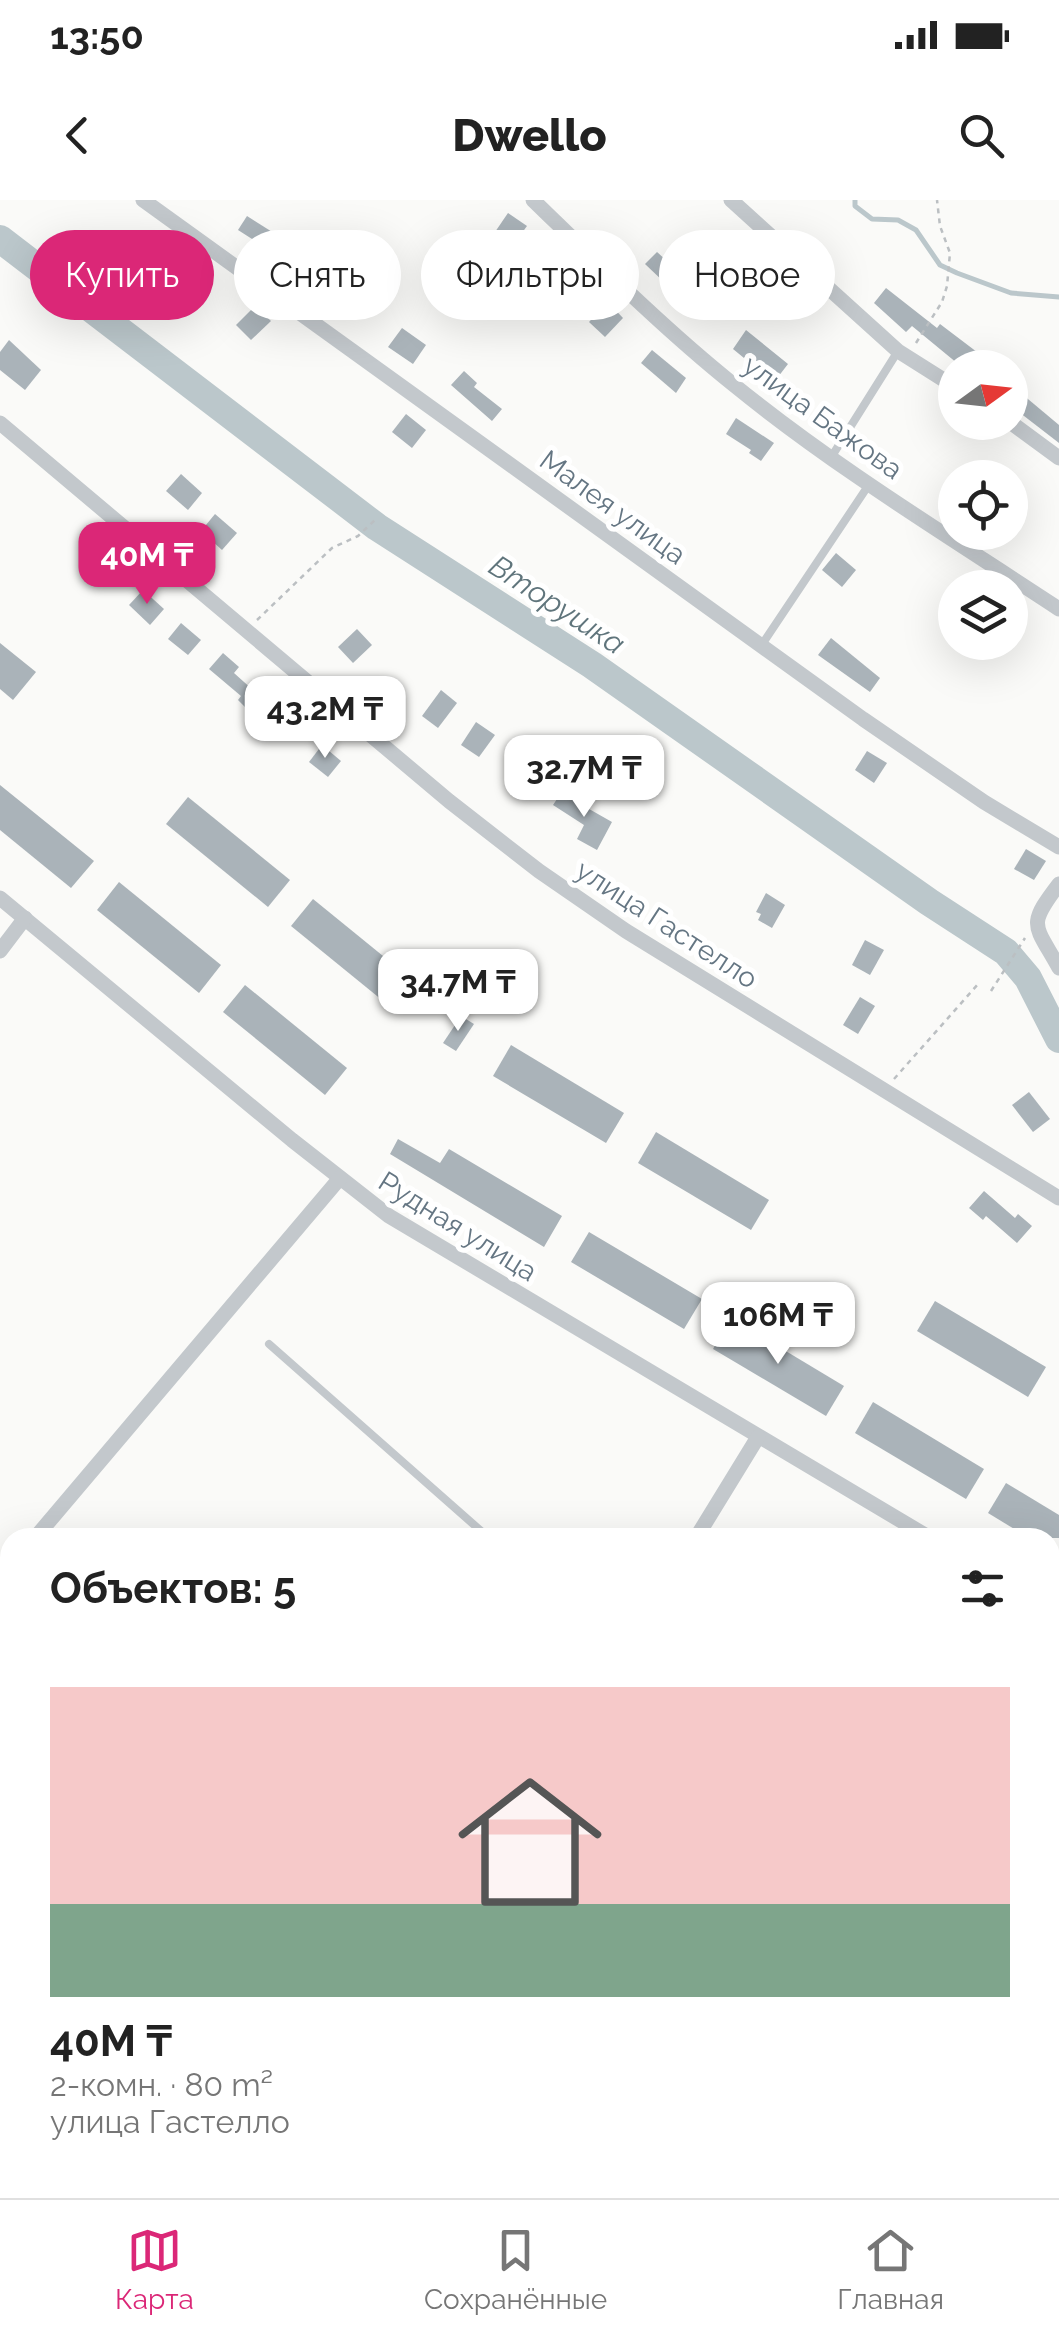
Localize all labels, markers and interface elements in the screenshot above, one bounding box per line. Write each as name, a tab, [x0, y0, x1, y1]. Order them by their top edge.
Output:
text: 13:50	[50, 13, 144, 58]
icon: back	[50, 108, 105, 163]
icon: search	[954, 108, 1009, 163]
text: Dwello	[452, 109, 607, 162]
chip: Купить	[30, 230, 214, 320]
chip: Снять	[234, 230, 401, 320]
chip: Фильтры	[421, 230, 639, 320]
chip: Новое	[659, 230, 835, 320]
street label: улица Бажова	[737, 349, 909, 486]
north arrow	[938, 350, 1028, 440]
map controls	[938, 350, 1028, 660]
street label: Малея улица	[533, 443, 692, 571]
button: locate	[938, 460, 1028, 550]
pin: 40M ₸	[77, 522, 217, 607]
text: 40M ₸	[100, 536, 194, 573]
water label: Вторушка	[483, 548, 632, 661]
button: layers	[938, 570, 1028, 660]
pin: 43.2M ₸	[233, 676, 417, 761]
text: 43.2M ₸	[267, 690, 383, 727]
pin: 32.7M ₸	[492, 735, 676, 820]
text: 32.7M ₸	[526, 749, 642, 786]
street label: улица Гастелло	[570, 853, 764, 995]
pin: 34.7M ₸	[366, 949, 550, 1034]
text: 34.7M ₸	[400, 963, 516, 1000]
street label: Рудная улица	[372, 1165, 543, 1288]
pin: 106M ₸	[697, 1282, 859, 1367]
text: 106M ₸	[723, 1296, 833, 1333]
icon: filters	[955, 1561, 1010, 1616]
text: Объектов: 5	[50, 1564, 296, 1613]
icon: home	[440, 1752, 620, 1932]
text: 40M ₸	[50, 2017, 172, 2066]
text: 2-комн. · 80 m²	[50, 2066, 273, 2103]
text: улица Гастелло	[50, 2103, 290, 2140]
tab: Карта	[115, 2223, 194, 2316]
tab: Сохранённые	[424, 2223, 607, 2316]
tab: Главная	[837, 2223, 944, 2316]

